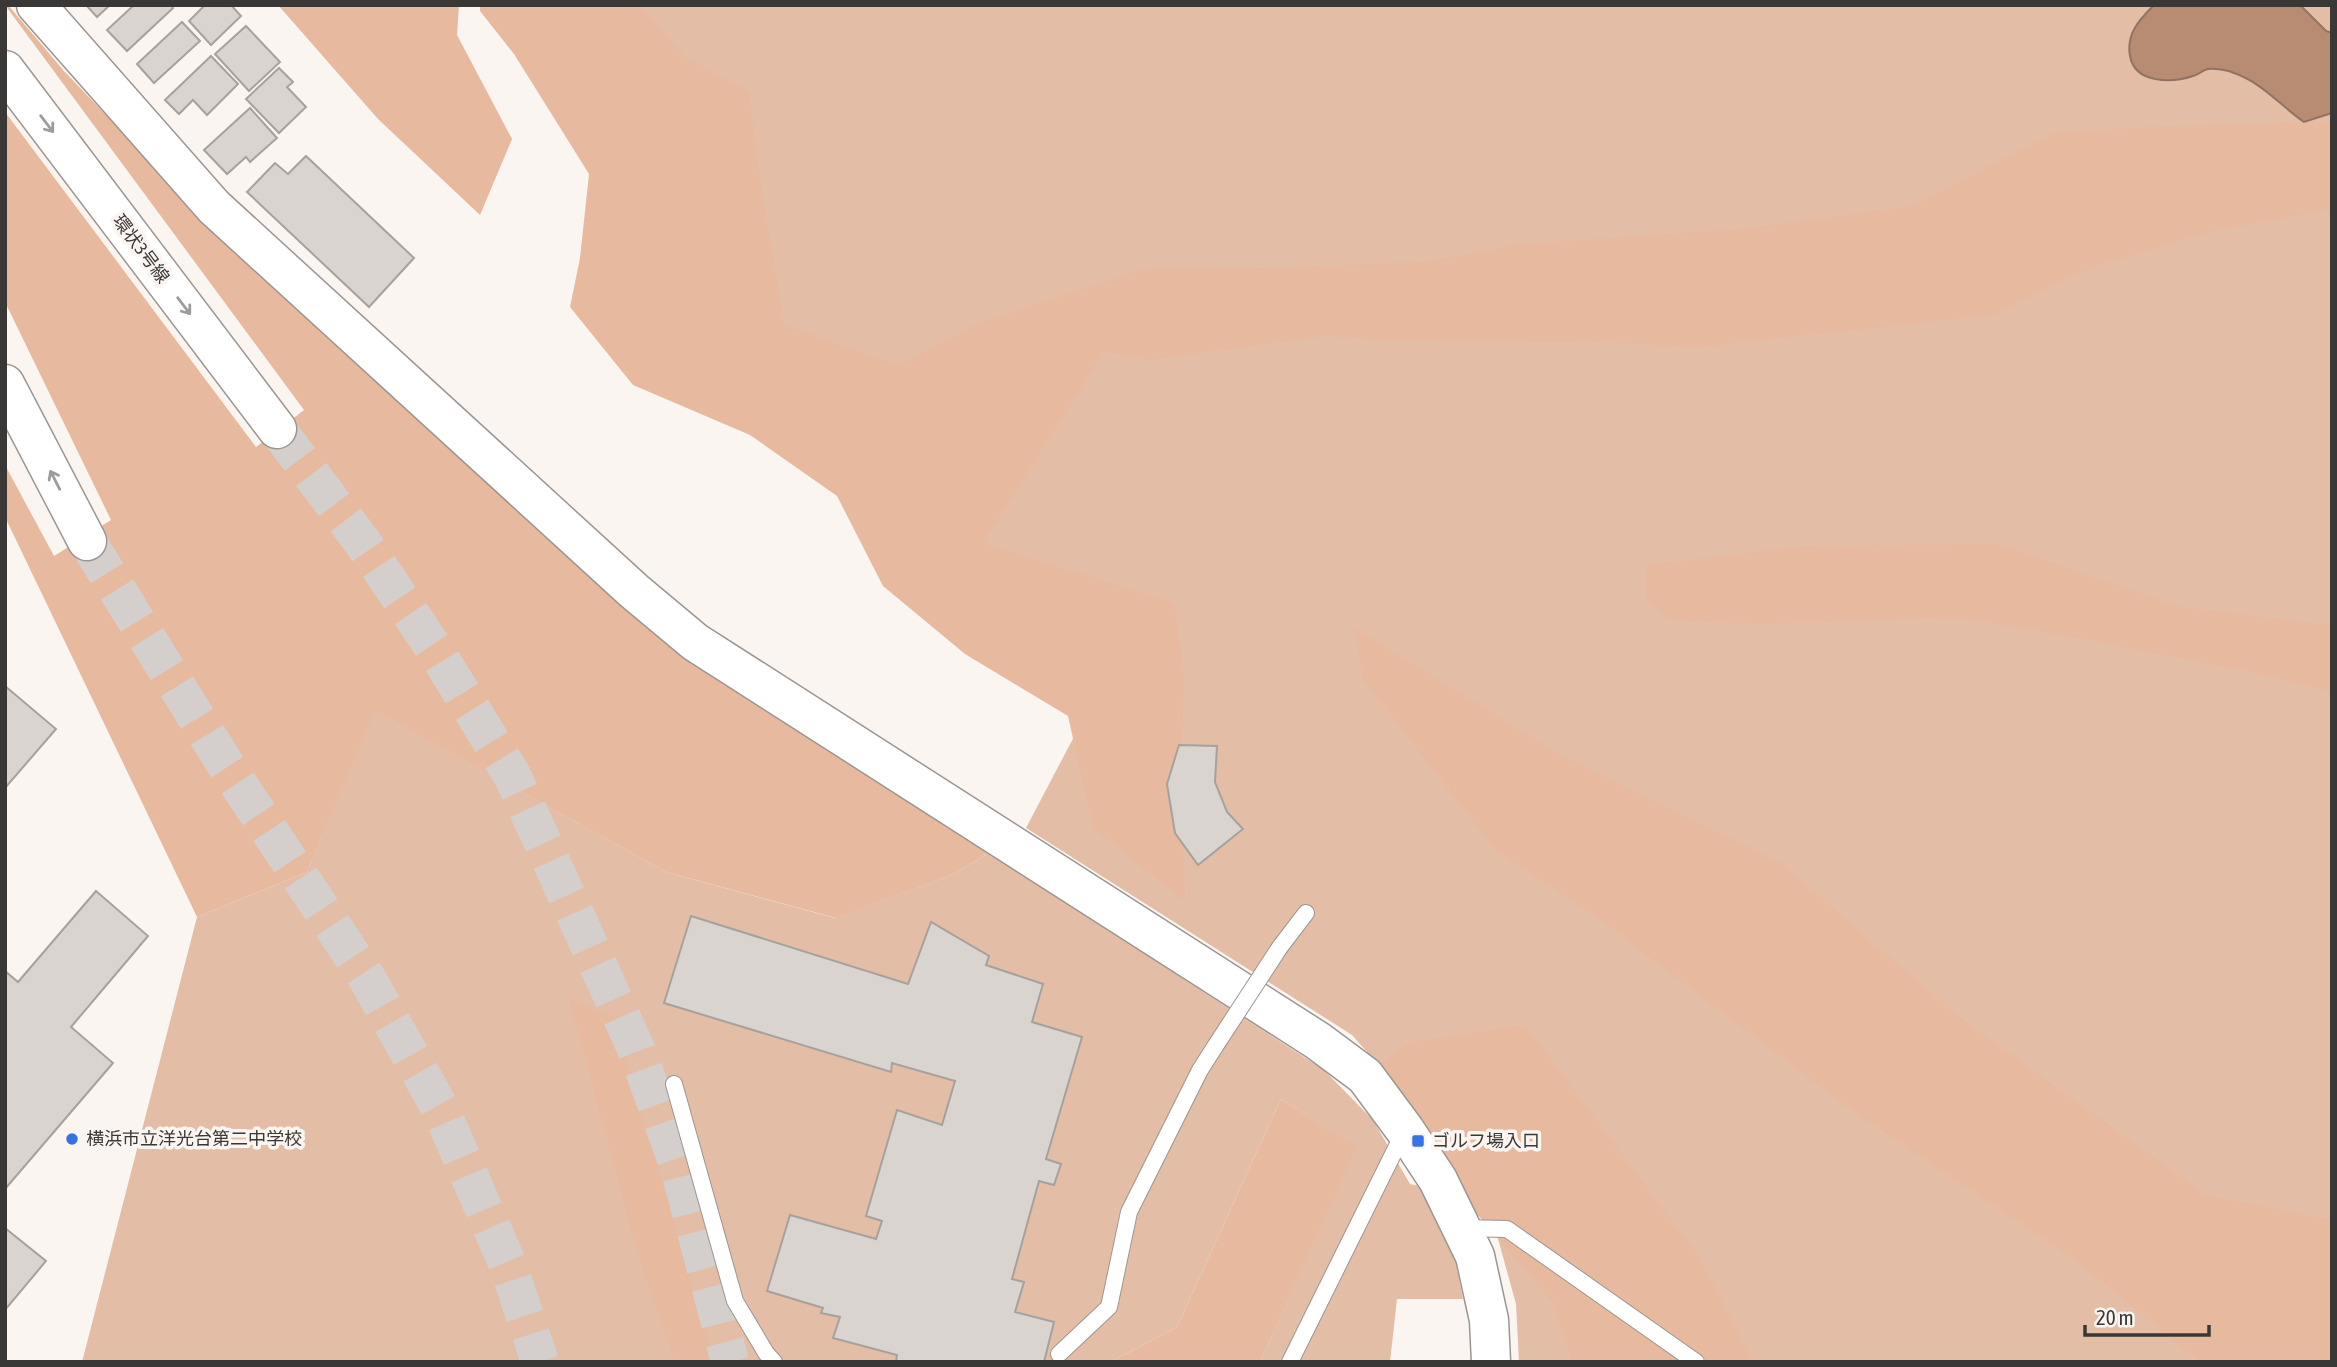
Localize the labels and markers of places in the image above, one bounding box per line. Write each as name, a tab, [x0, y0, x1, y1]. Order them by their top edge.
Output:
place label: 横浜市立洋光台第二中学校	[86, 1128, 302, 1149]
place label: ゴルフ場入口	[1432, 1130, 1540, 1151]
marker: 横浜市立洋光台第二中学校	[64, 1131, 80, 1147]
marker: ゴルフ場入口	[1410, 1133, 1426, 1149]

